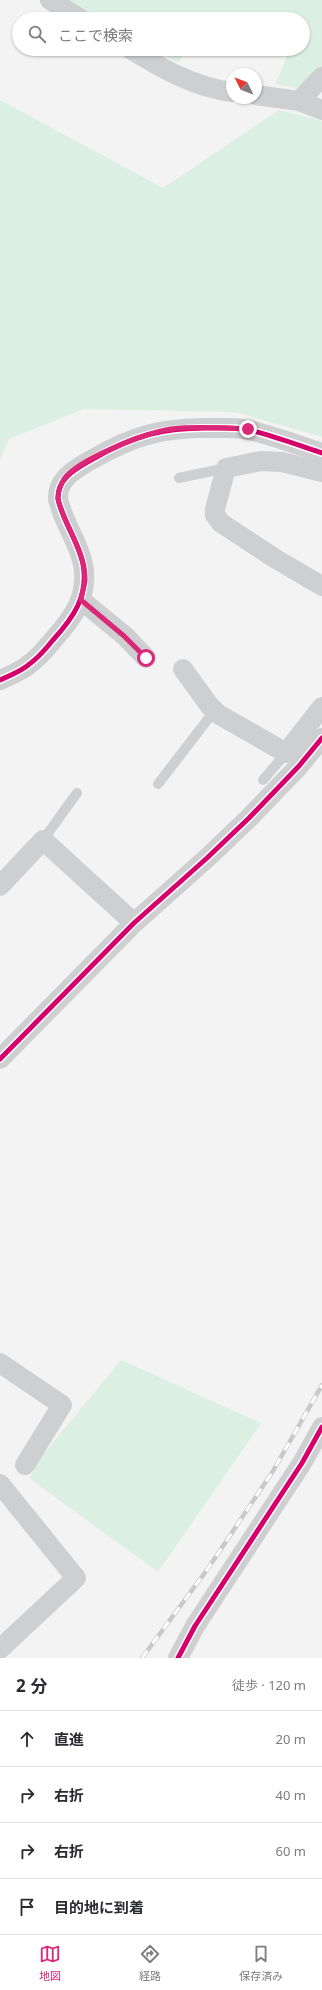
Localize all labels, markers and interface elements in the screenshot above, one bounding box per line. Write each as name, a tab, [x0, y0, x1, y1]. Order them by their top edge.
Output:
search box	[12, 12, 310, 56]
icon: search	[26, 23, 48, 45]
text: ここで検索	[58, 25, 133, 45]
north arrow	[226, 68, 262, 104]
route end	[239, 420, 257, 438]
route start	[137, 649, 155, 667]
text: 2 分	[16, 1674, 47, 1697]
text: 徒歩 · 120 m	[232, 1676, 306, 1694]
icon: ahead	[16, 1728, 38, 1750]
text: 直進	[54, 1729, 84, 1749]
text: 20 m	[276, 1730, 306, 1748]
icon: right	[16, 1784, 38, 1806]
text: 右折	[54, 1785, 84, 1805]
text: 40 m	[276, 1786, 306, 1804]
icon: right	[16, 1840, 38, 1862]
text: 右折	[54, 1841, 84, 1861]
text: 60 m	[276, 1842, 306, 1860]
icon: arrive	[16, 1896, 38, 1918]
text: 目的地に到着	[54, 1897, 144, 1917]
tab: 地図	[39, 1943, 61, 1983]
tab: 経路	[139, 1943, 161, 1983]
tab: 保存済み	[239, 1943, 283, 1983]

